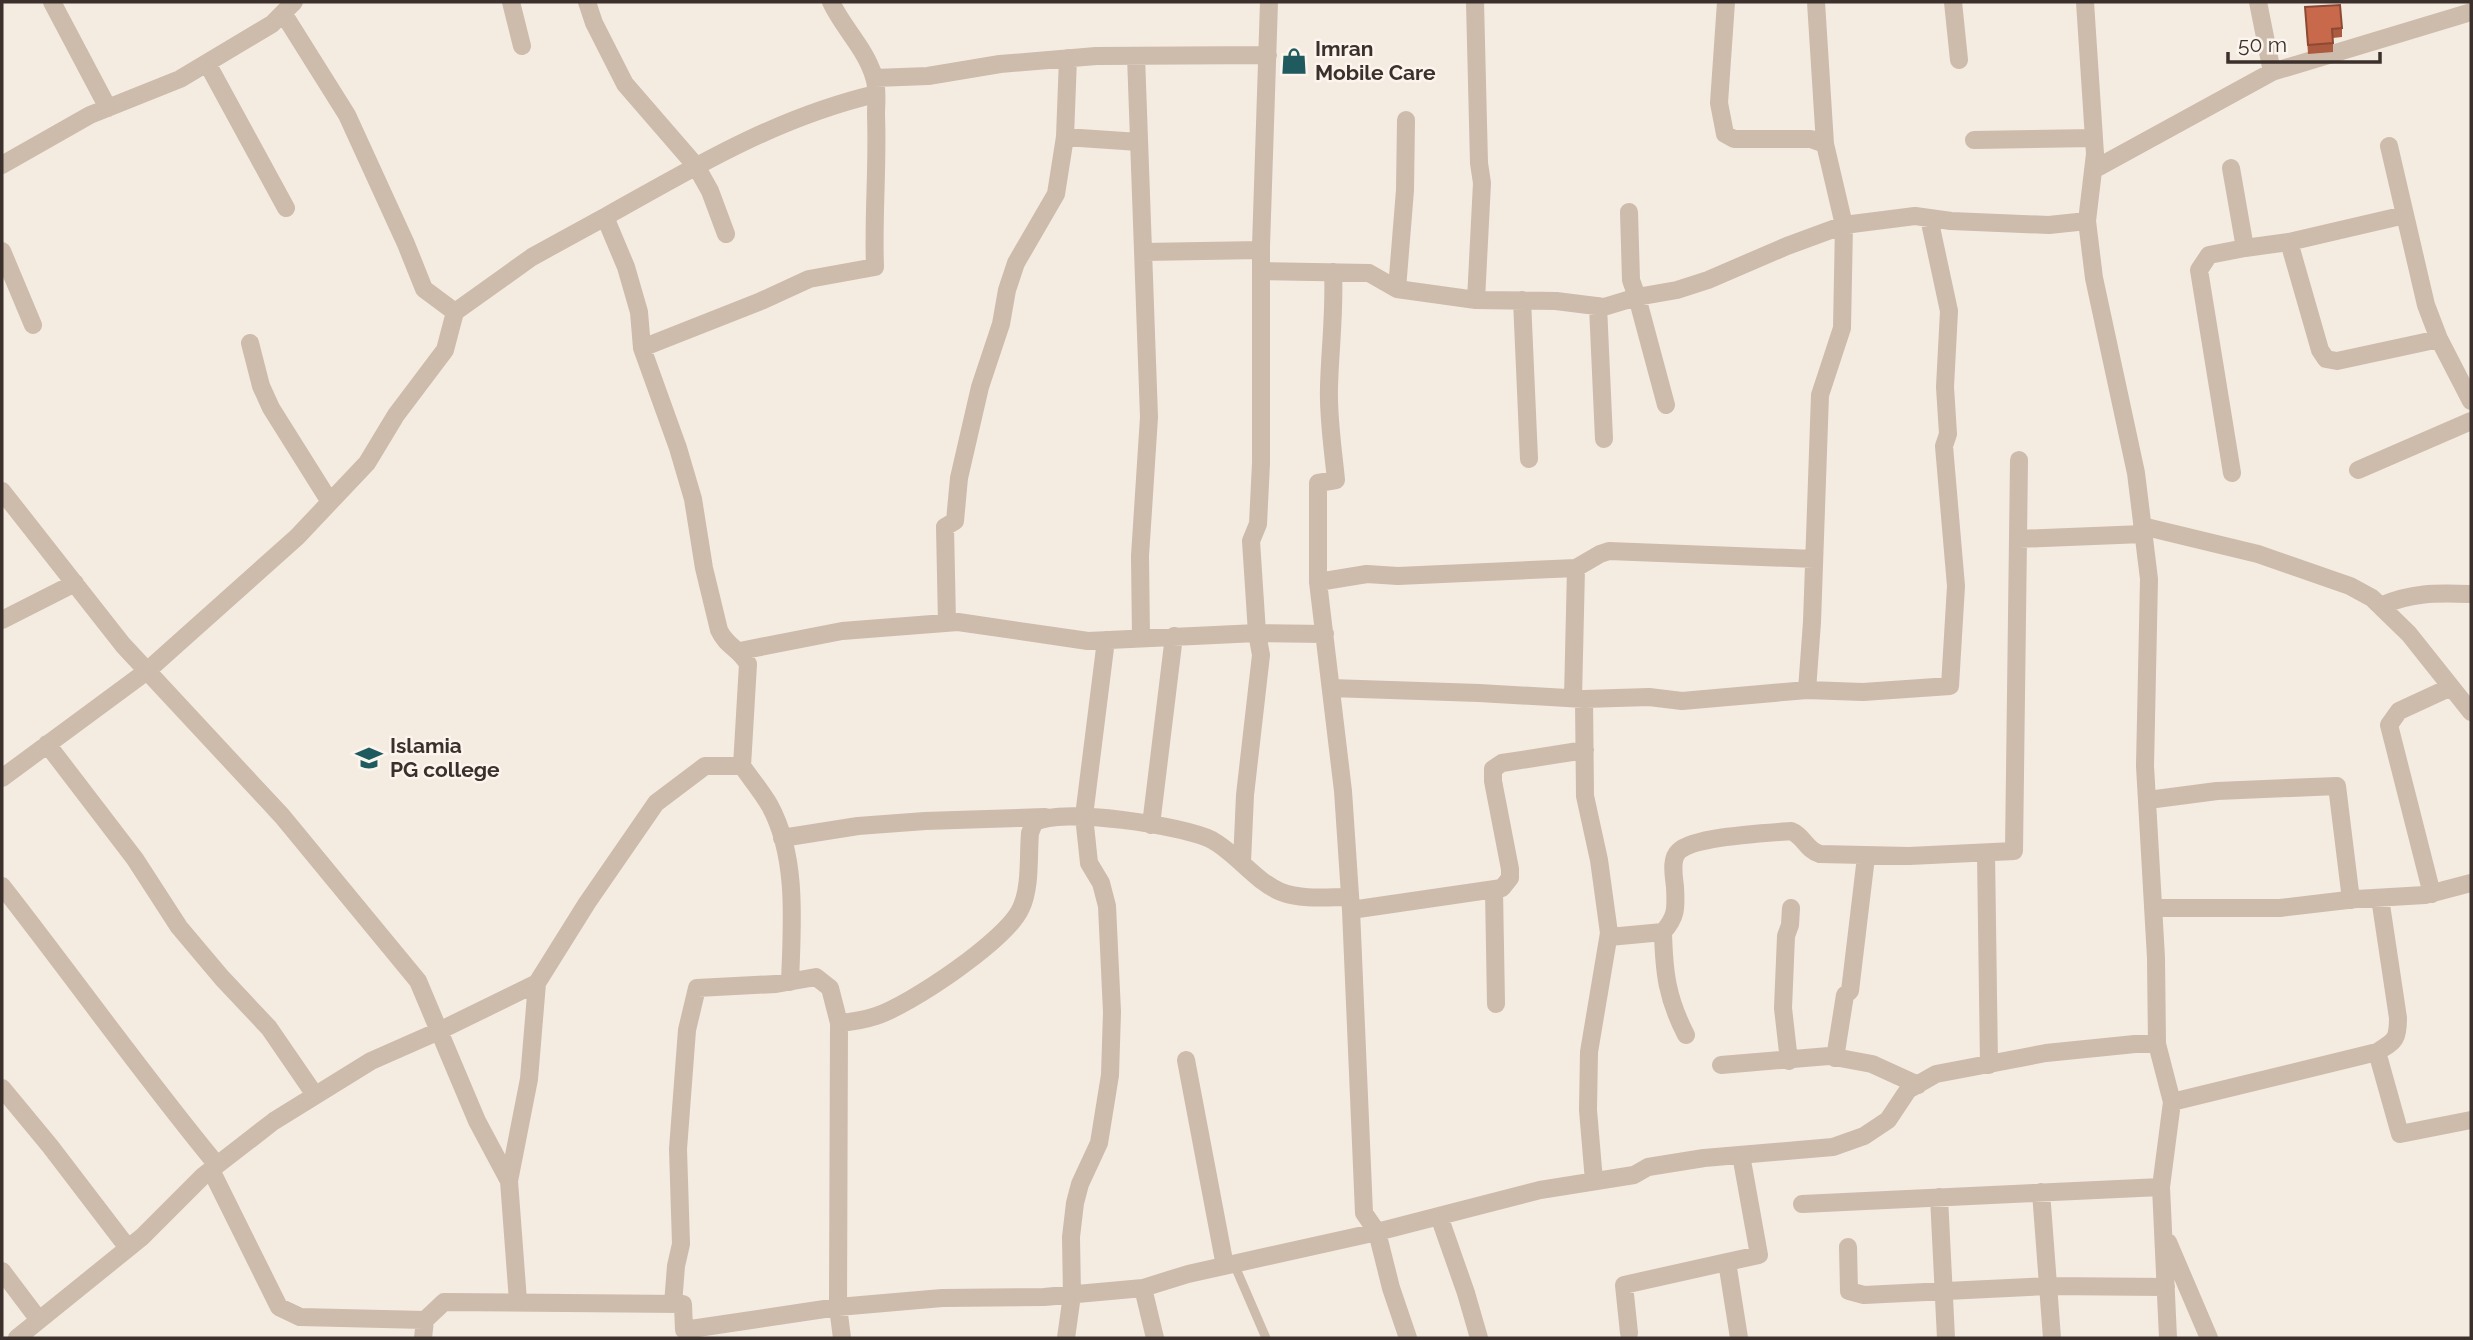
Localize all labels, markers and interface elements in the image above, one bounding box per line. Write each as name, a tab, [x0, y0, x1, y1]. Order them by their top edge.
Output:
scale bar	[2228, 21, 2380, 65]
text: 50 m	[2238, 32, 2287, 57]
place label: Imran Mobile Care	[1315, 36, 1436, 85]
shop icon: Imran Mobile Care	[1279, 46, 1309, 76]
place label: Islamia PG college	[390, 733, 500, 782]
school or university icon: Islamia PG college	[354, 743, 384, 773]

